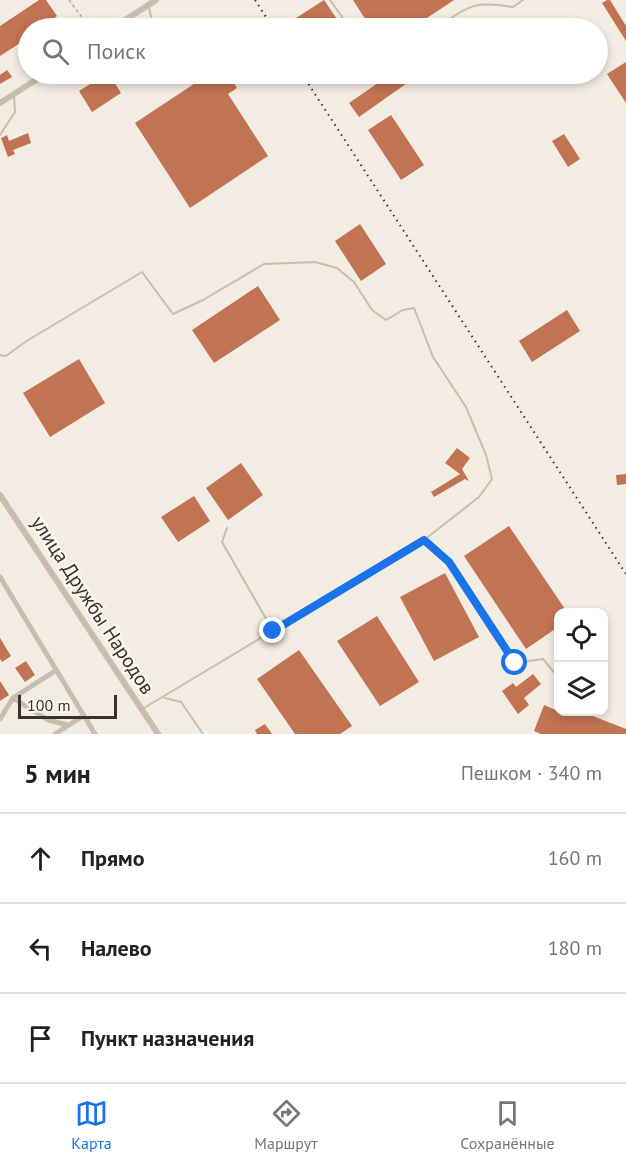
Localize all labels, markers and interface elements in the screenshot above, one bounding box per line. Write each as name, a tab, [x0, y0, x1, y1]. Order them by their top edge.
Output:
search box	[18, 18, 608, 84]
icon: search	[39, 35, 72, 68]
text: Поиск	[87, 37, 146, 65]
street label: улица Дружбы Народов	[26, 511, 160, 699]
map controls	[554, 608, 608, 716]
button: locate	[554, 608, 608, 662]
route end	[259, 617, 285, 643]
route start	[501, 649, 527, 675]
button: layers	[554, 662, 608, 716]
scale bar	[18, 692, 117, 720]
text: 100 m	[27, 695, 70, 715]
text: 5 мин	[24, 757, 91, 790]
text: Пешком · 340 m	[461, 760, 602, 786]
icon: ahead	[24, 842, 57, 875]
text: Прямо	[81, 844, 144, 872]
text: 160 m	[548, 845, 602, 871]
icon: left	[24, 932, 57, 965]
text: Налево	[81, 934, 152, 962]
text: 180 m	[548, 935, 602, 961]
icon: arrive	[24, 1022, 57, 1055]
text: Пункт назначения	[81, 1024, 254, 1052]
tab: Карта	[71, 1097, 112, 1153]
tab: Маршрут	[254, 1097, 318, 1153]
tab: Сохранённые	[460, 1097, 555, 1153]

